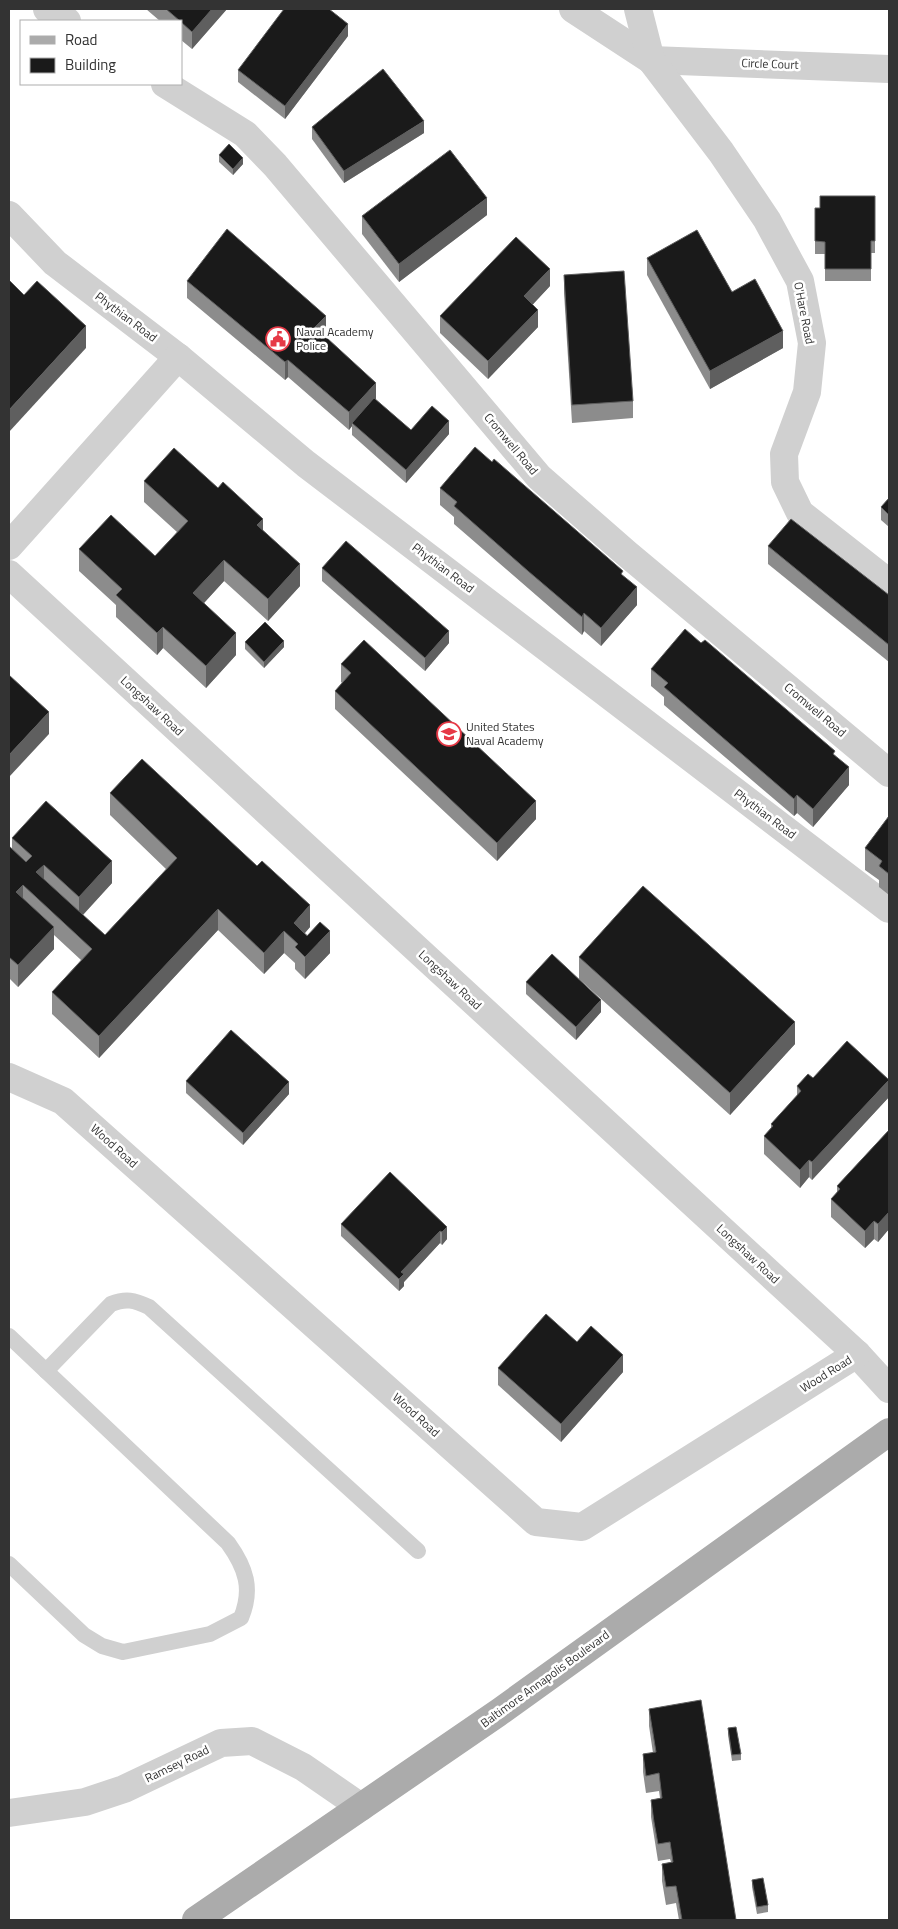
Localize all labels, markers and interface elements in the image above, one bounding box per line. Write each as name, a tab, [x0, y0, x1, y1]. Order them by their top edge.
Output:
legend	[20, 20, 182, 85]
text: Road	[65, 28, 97, 51]
text: Building	[65, 53, 116, 76]
street label: Circle Court	[741, 53, 800, 74]
street label: O'Hare Road	[789, 280, 820, 346]
street label: Phythian Road	[91, 287, 161, 346]
place label: Naval Academy Police	[296, 322, 374, 355]
public building icon: Naval Academy Police	[265, 326, 291, 352]
street label: Cromwell Road	[480, 408, 543, 479]
street label: Phythian Road	[408, 538, 478, 597]
street label: Longshaw Road	[116, 671, 188, 740]
street label: Cromwell Road	[780, 678, 851, 741]
place label: United States Naval Academy	[466, 717, 544, 750]
school or university icon: United States Naval Academy	[436, 721, 462, 747]
street label: Phythian Road	[730, 784, 800, 843]
street label: Longshaw Road	[414, 945, 486, 1014]
street label: Wood Road	[86, 1119, 142, 1172]
street label: Longshaw Road	[712, 1219, 784, 1288]
street label: Wood Road	[796, 1350, 855, 1397]
street label: Wood Road	[388, 1388, 444, 1441]
street label: Baltimore Annapolis Boulevard	[476, 1625, 613, 1732]
street label: Ramsey Road	[141, 1740, 212, 1787]

